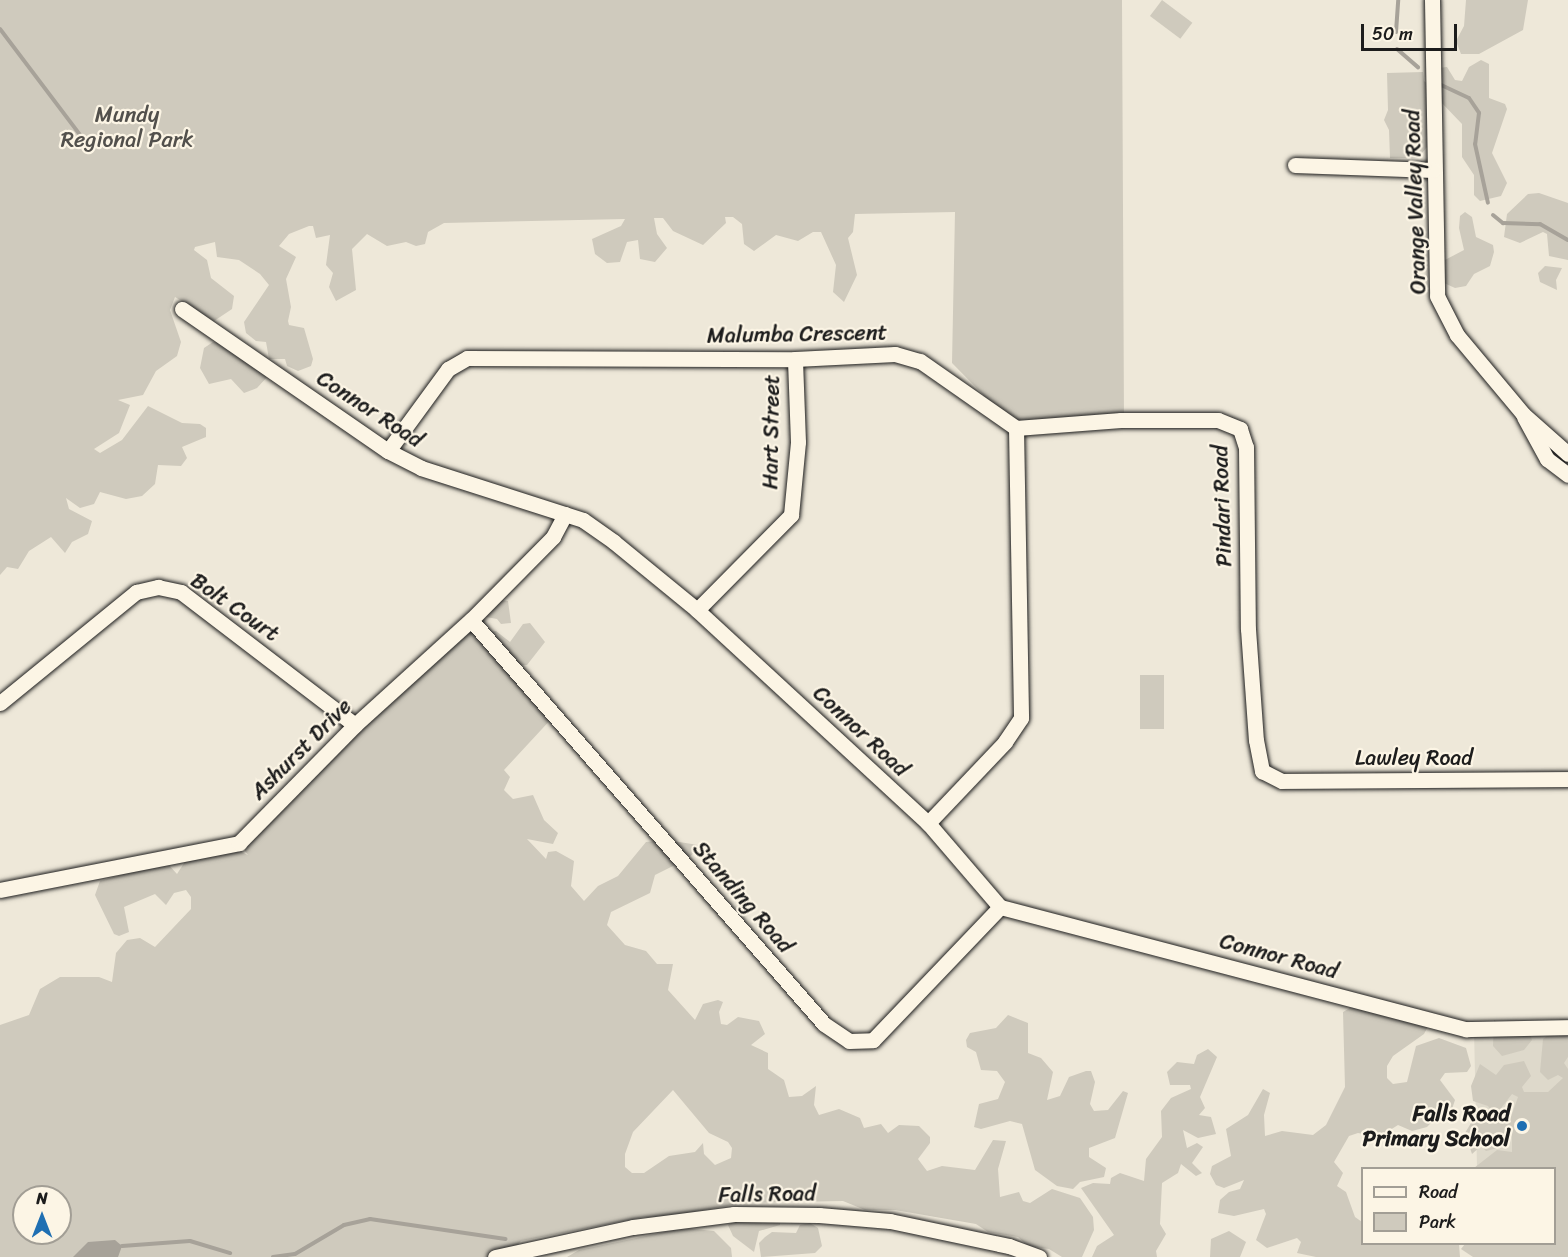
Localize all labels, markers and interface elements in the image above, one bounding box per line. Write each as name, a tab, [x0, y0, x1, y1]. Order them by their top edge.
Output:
scale bar	[1364, 12, 1460, 50]
text: 50 m	[1372, 18, 1413, 50]
park label: Mundy Regional Park	[61, 101, 193, 152]
street label: Orange Valley Road	[1399, 109, 1431, 295]
street label: Malumba Crescent	[707, 319, 887, 349]
street label: Connor Road	[312, 365, 428, 453]
street label: Hart Street	[757, 374, 785, 490]
street label: Pindari Road	[1207, 445, 1237, 567]
street label: Bolt Court	[186, 567, 284, 647]
street label: Connor Road	[807, 680, 915, 782]
street label: Ashurst Drive	[245, 693, 357, 805]
street label: Lawley Road	[1355, 745, 1473, 771]
street label: Standing Road	[687, 836, 799, 958]
street label: Connor Road	[1217, 928, 1341, 984]
place label: Falls Road Primary School	[1363, 1100, 1510, 1152]
marker: Falls Road Primary School	[1515, 1119, 1529, 1133]
legend	[1361, 1167, 1556, 1245]
text: Road	[1419, 1176, 1458, 1208]
street label: Falls Road	[718, 1180, 816, 1208]
text: N	[36, 1184, 48, 1213]
north arrow	[12, 1185, 72, 1245]
text: Park	[1419, 1206, 1456, 1238]

